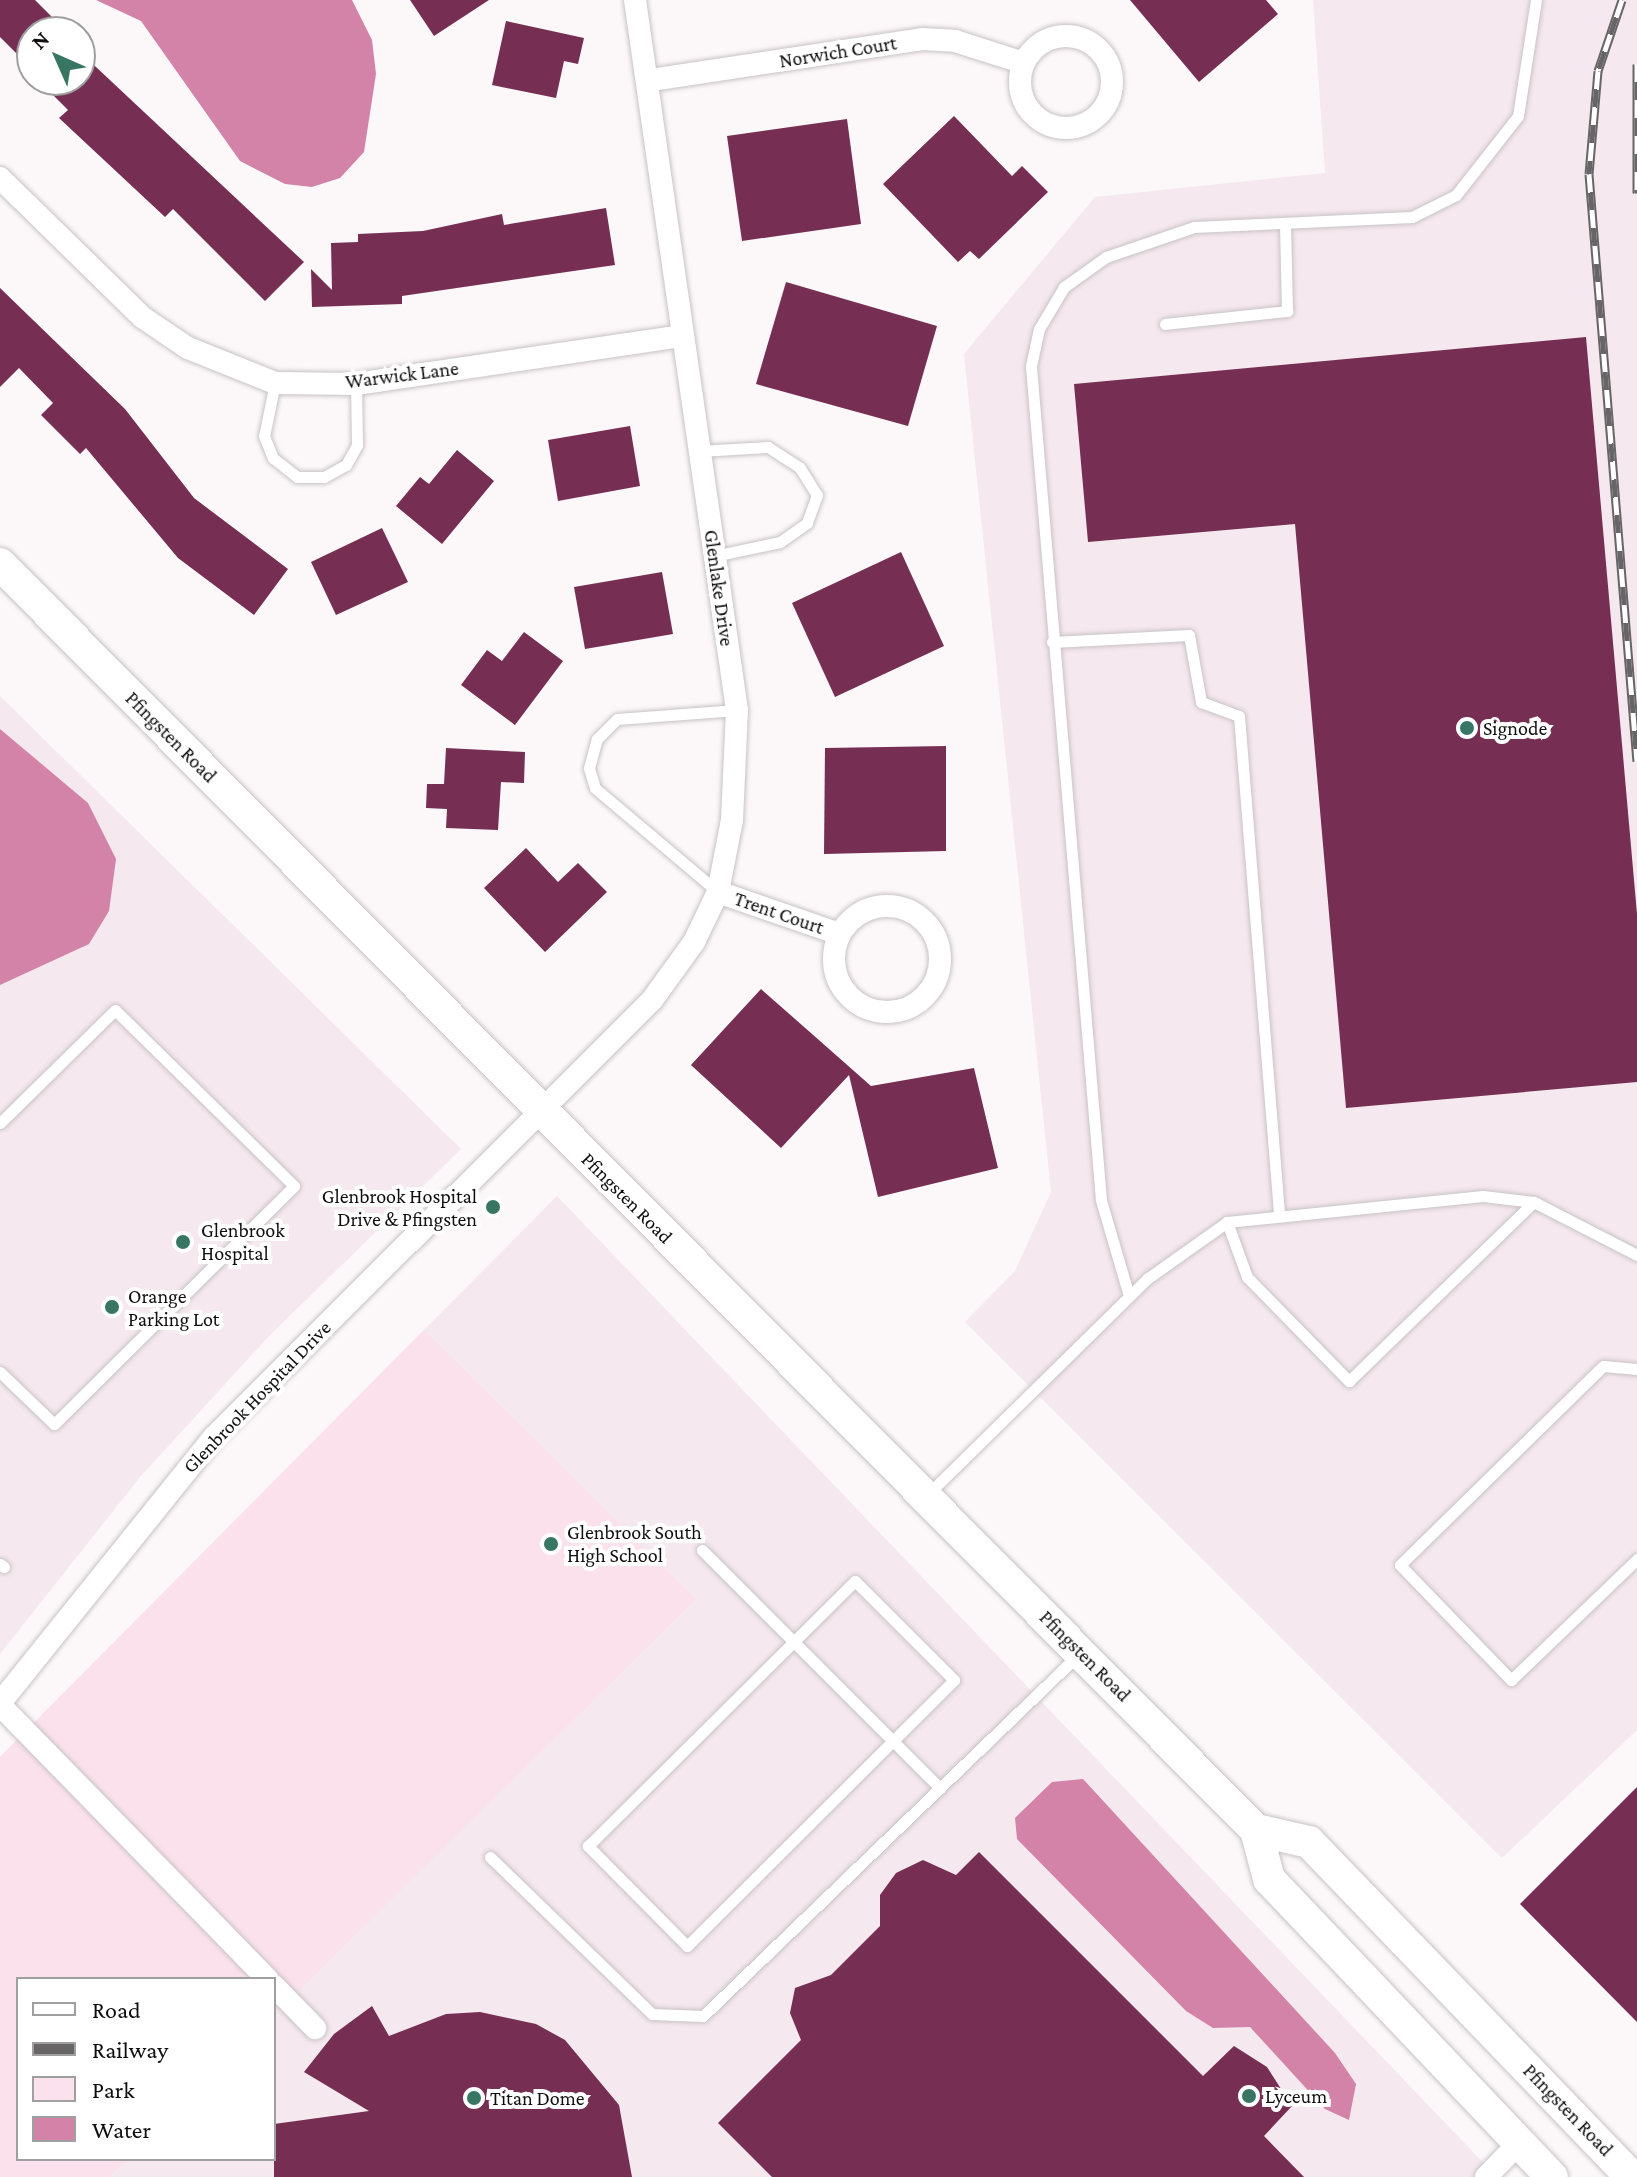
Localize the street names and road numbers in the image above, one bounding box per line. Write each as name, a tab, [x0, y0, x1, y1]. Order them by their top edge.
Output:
street label: Norwich Court	[777, 31, 899, 73]
street label: Warwick Lane	[344, 356, 460, 394]
street label: Glenlake Drive	[699, 528, 739, 648]
street label: Pfingsten Road	[120, 686, 222, 788]
street label: Trent Court	[731, 886, 827, 940]
street label: Pfingsten Road	[576, 1147, 678, 1249]
street label: Glenbrook Hospital Drive	[178, 1316, 336, 1478]
street label: Pfingsten Road	[1034, 1605, 1136, 1707]
street label: Pfingsten Road	[1518, 2059, 1618, 2161]

